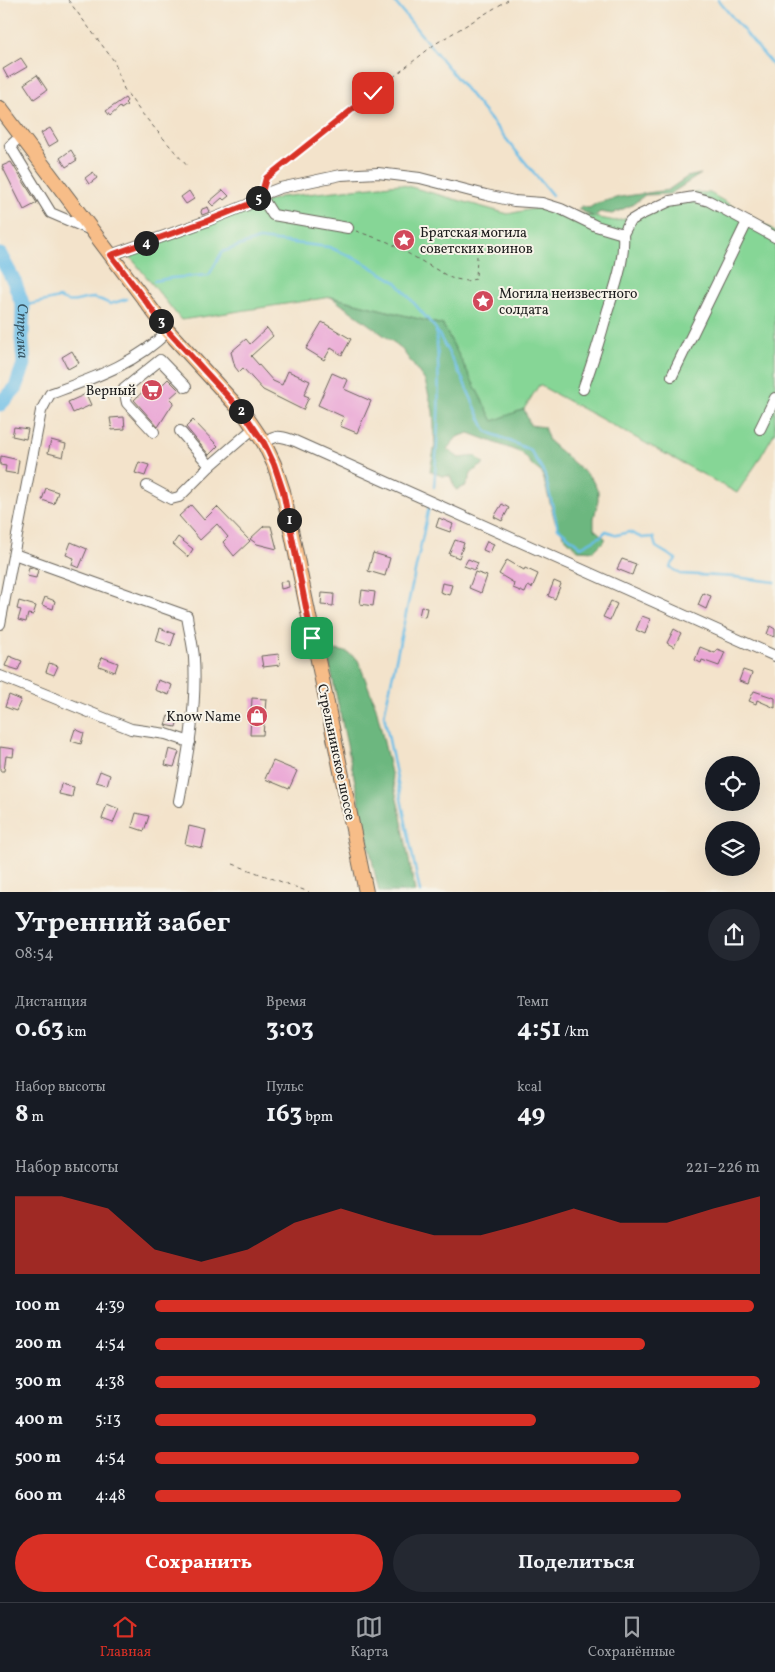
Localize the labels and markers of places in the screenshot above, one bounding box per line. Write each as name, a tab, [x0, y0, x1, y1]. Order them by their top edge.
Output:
pin	[352, 72, 394, 114]
pin: 5	[246, 186, 270, 210]
place label: Братская могила советских воинов	[420, 224, 533, 259]
place icon: Братская могила советских воинов	[392, 228, 416, 252]
pin: 4	[134, 230, 158, 256]
place label: Могила неизвестного солдата	[499, 285, 638, 320]
place icon: Могила неизвестного солдата	[471, 289, 495, 313]
pin: 3	[148, 308, 174, 334]
supermarket icon: Верный	[140, 378, 164, 402]
place label: Верный	[86, 382, 136, 401]
pin: 2	[228, 398, 254, 424]
pin: 1	[276, 508, 302, 532]
pin	[291, 617, 333, 659]
shop icon: Know Name	[245, 704, 269, 728]
place label: Know Name	[166, 708, 241, 727]

